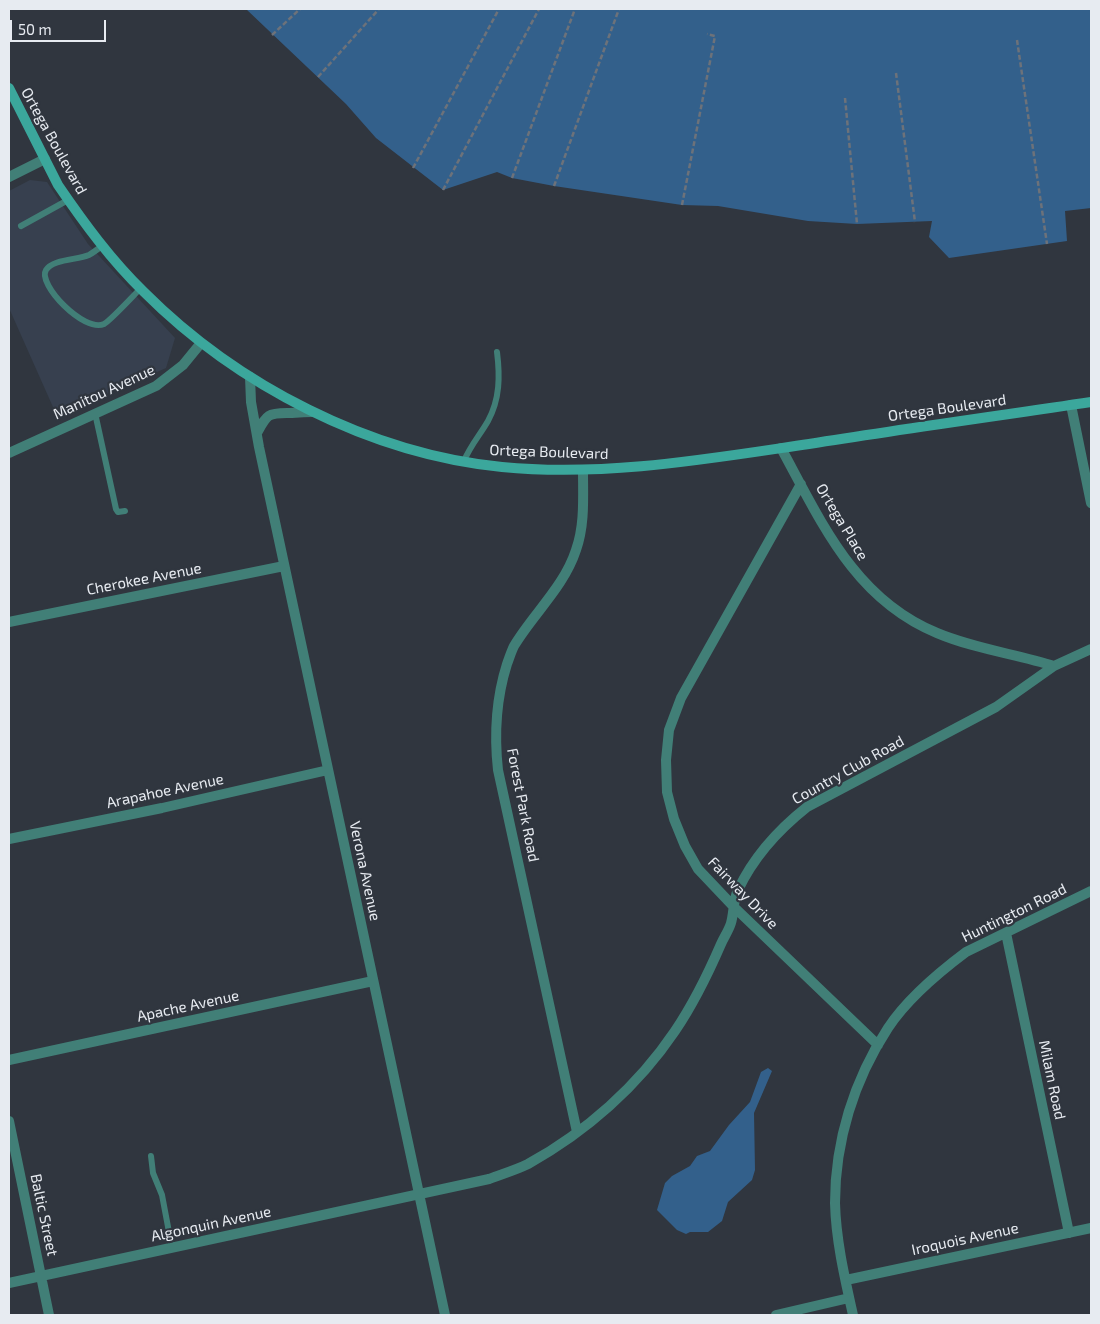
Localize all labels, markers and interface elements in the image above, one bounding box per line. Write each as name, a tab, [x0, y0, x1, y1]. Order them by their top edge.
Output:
scale bar	[12, 10, 109, 42]
text: 50 m	[18, 20, 52, 38]
street label: Ortega Boulevard	[17, 85, 91, 197]
street label: Manitou Avenue	[50, 361, 158, 423]
street label: Ortega Boulevard	[887, 391, 1007, 425]
street label: Ortega Boulevard	[489, 441, 609, 463]
street label: Ortega Place	[812, 480, 872, 564]
street label: Cherokee Avenue	[85, 559, 203, 599]
street label: Country Club Road	[789, 732, 907, 808]
street label: Forest Park Road	[503, 747, 543, 863]
street label: Arapahoe Avenue	[105, 770, 225, 812]
street label: Verona Avenue	[346, 819, 384, 923]
street label: Fairway Drive	[704, 853, 782, 933]
street label: Huntington Road	[959, 880, 1069, 946]
street label: Apache Avenue	[135, 986, 241, 1026]
street label: Milam Road	[1035, 1039, 1069, 1121]
street label: Baltic Street	[26, 1172, 62, 1258]
street label: Algonquin Avenue	[149, 1202, 273, 1246]
street label: Iroquois Avenue	[910, 1219, 1020, 1259]

